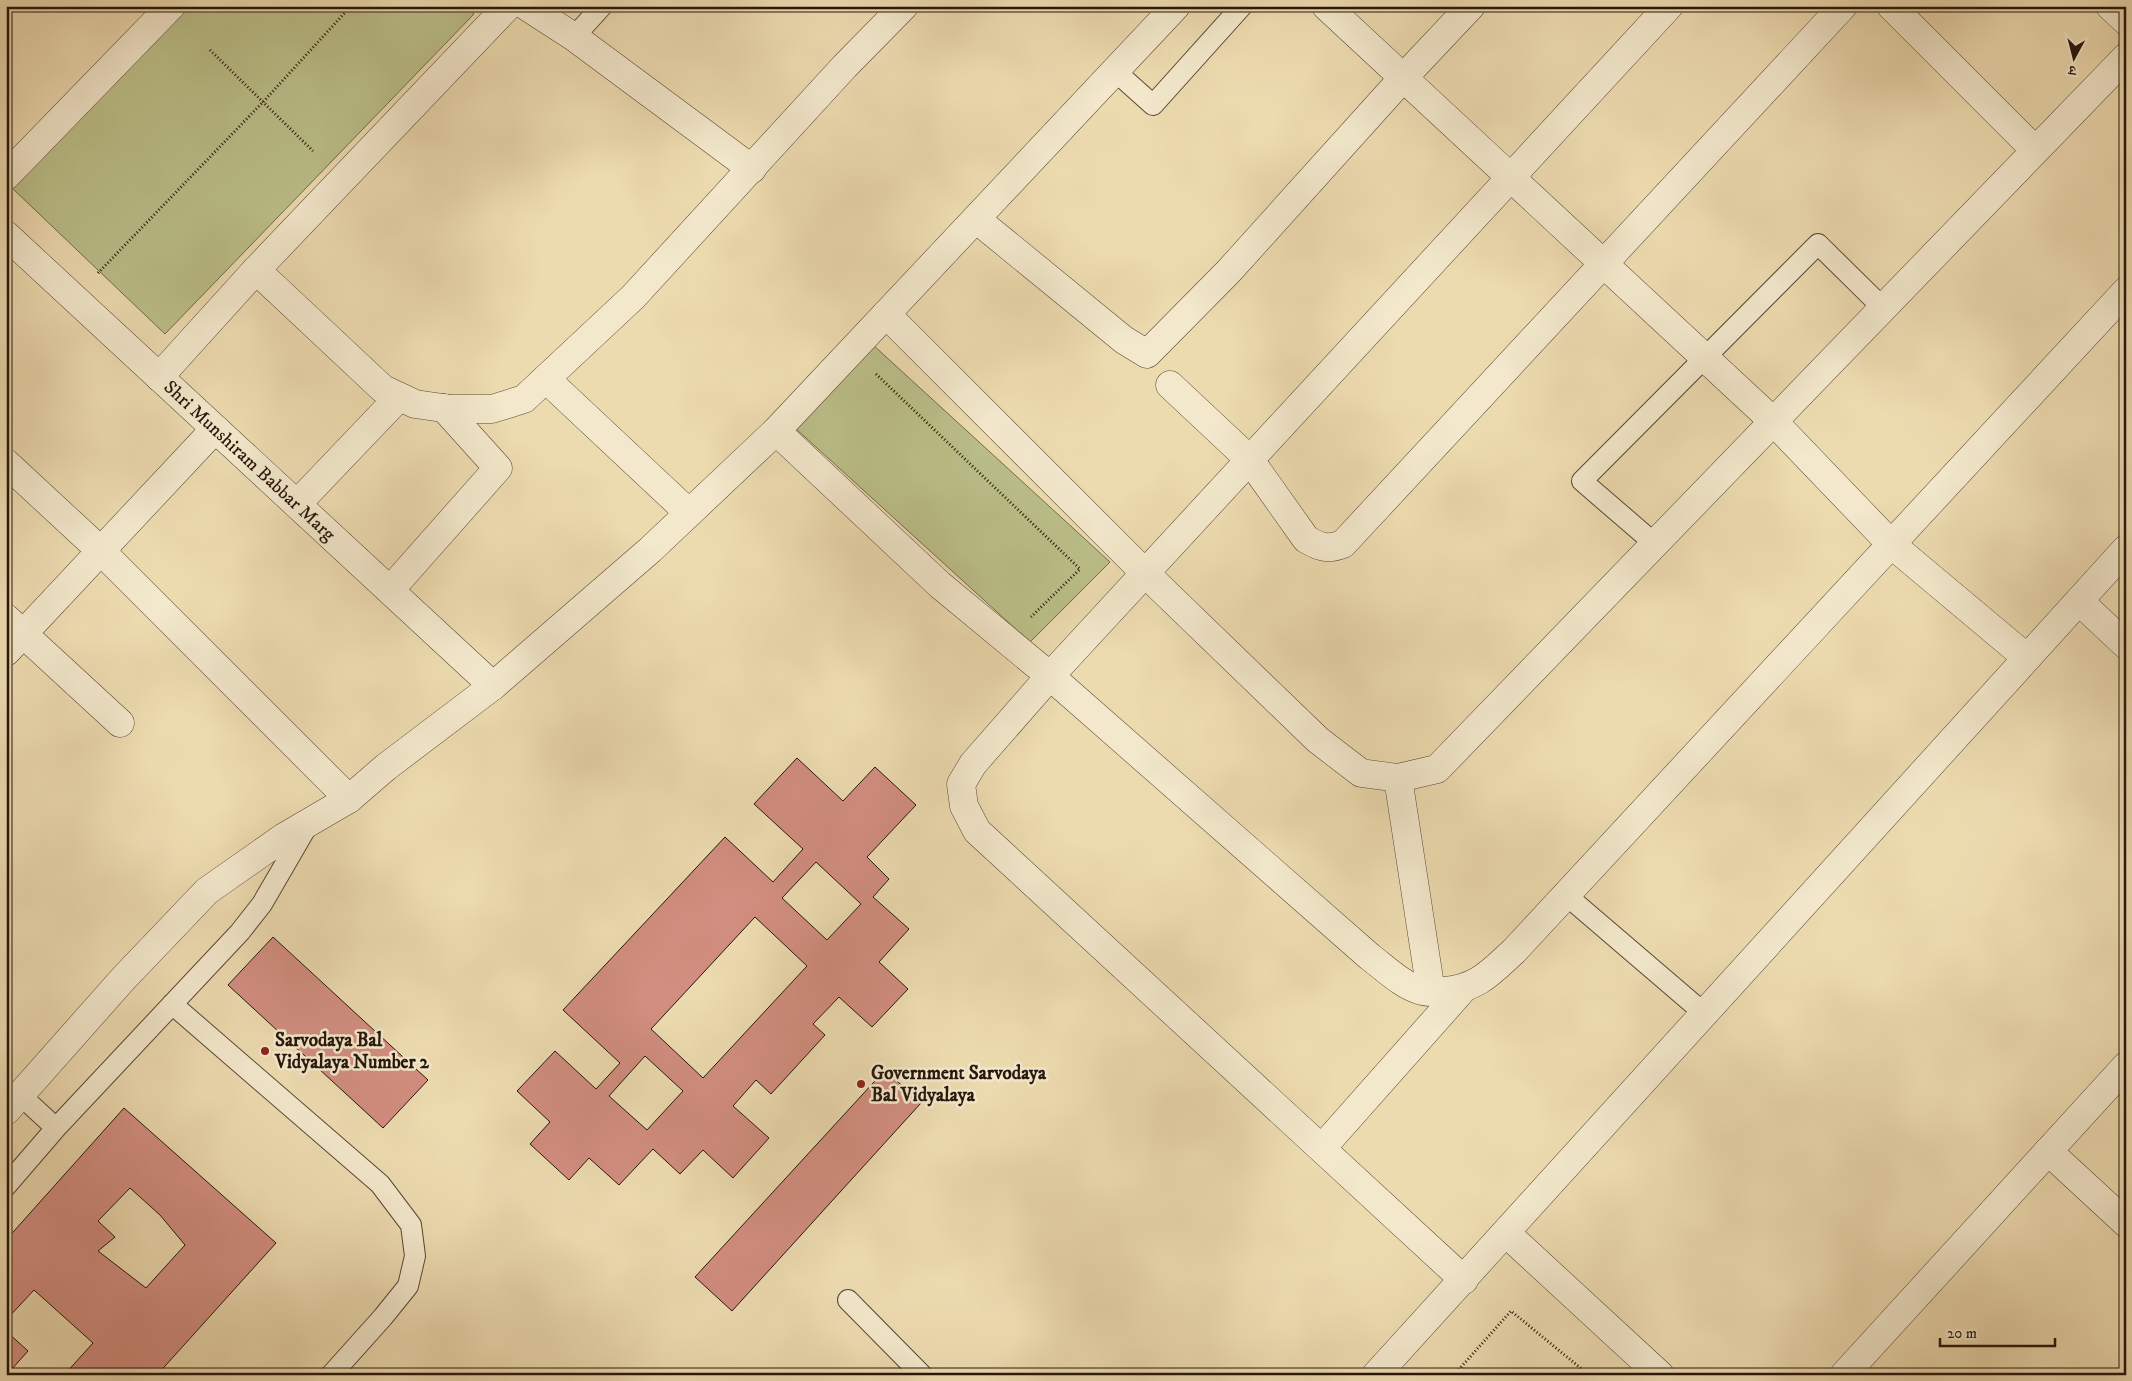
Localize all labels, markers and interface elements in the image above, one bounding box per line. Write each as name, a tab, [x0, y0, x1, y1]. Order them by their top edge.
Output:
north arrow	[2050, 32, 2100, 82]
text: उ	[2067, 60, 2078, 79]
street label: Shri Munshiram Babbar Marg	[159, 375, 341, 546]
place label: Sarvodaya Bal Vidyalaya Number 2	[274, 1029, 430, 1074]
marker: Sarvodaya Bal Vidyalaya Number 2	[259, 1045, 271, 1057]
place label: Government Sarvodaya Bal Vidyalaya	[871, 1062, 1047, 1107]
marker: Government Sarvodaya Bal Vidyalaya	[855, 1078, 867, 1090]
scale bar	[1940, 1316, 2054, 1348]
text: 20 m	[1947, 1324, 1977, 1343]

